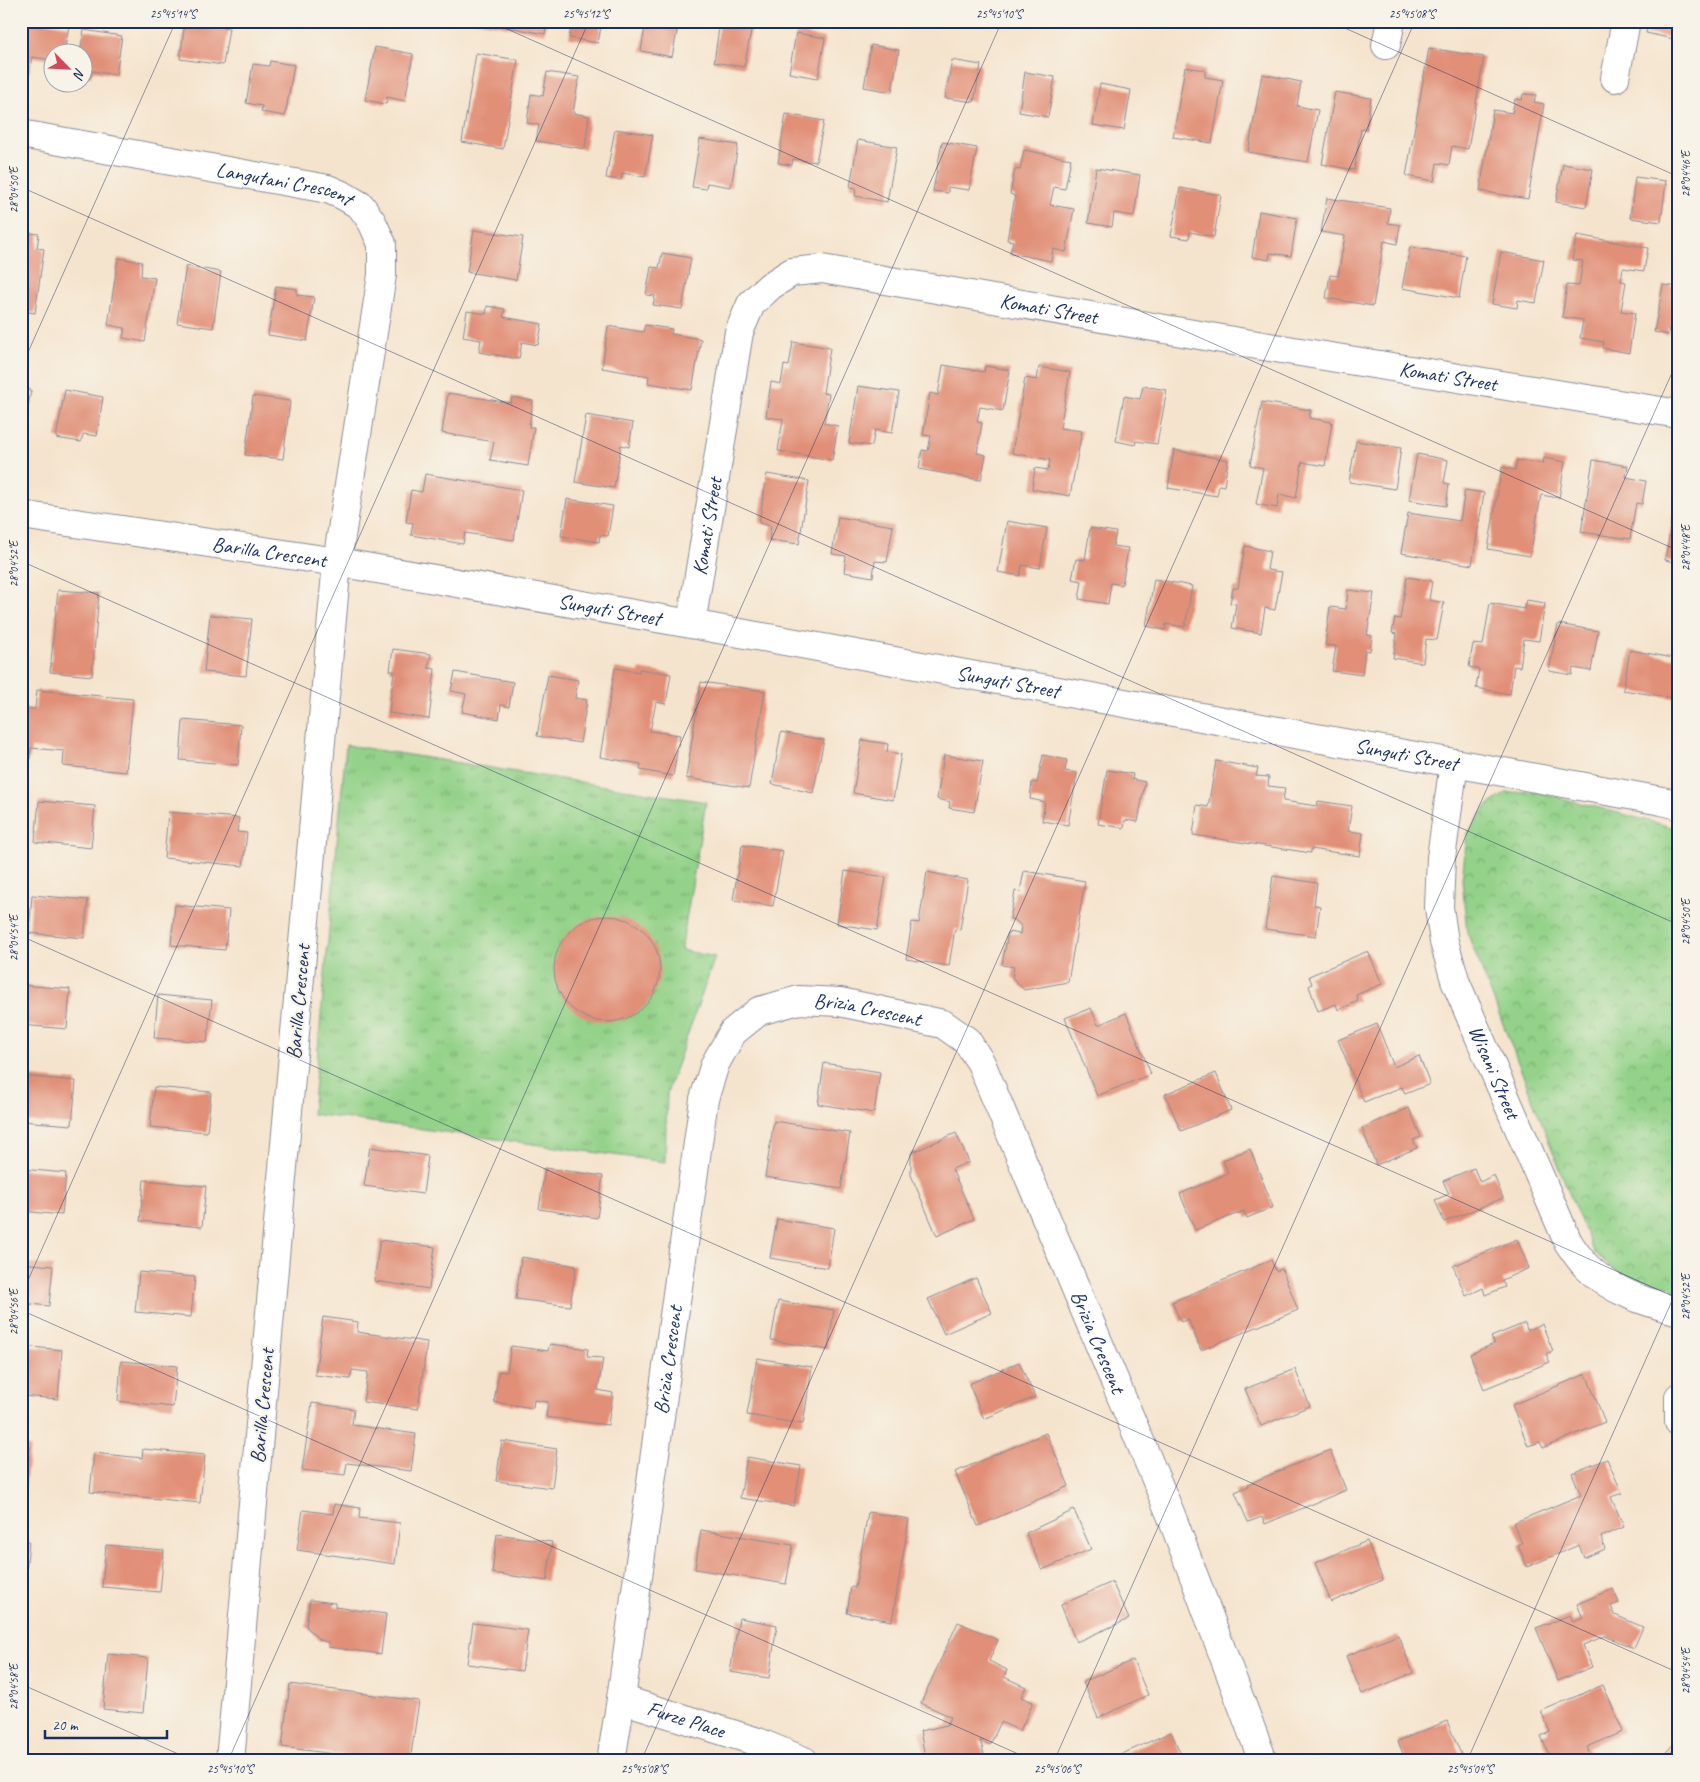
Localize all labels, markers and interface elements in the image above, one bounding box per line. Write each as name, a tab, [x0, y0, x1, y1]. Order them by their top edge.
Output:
text: 25°45'14"S	[150, 6, 198, 22]
text: 25°45'12"S	[563, 6, 611, 22]
text: 25°45'10"S	[976, 6, 1024, 22]
text: 25°45'08"S	[1389, 6, 1437, 22]
north arrow	[42, 42, 92, 92]
text: N	[69, 66, 89, 83]
text: 28°04'46"E	[1678, 149, 1694, 197]
street label: Langutani Crescent	[214, 156, 360, 213]
text: 28°04'50"E	[6, 165, 22, 213]
street label: Komati Street	[998, 287, 1101, 330]
street label: Komati Street	[1397, 355, 1501, 397]
street label: Komati Street	[686, 474, 728, 577]
text: 28°04'48"E	[1678, 523, 1694, 571]
street label: Barilla Crescent	[210, 531, 330, 574]
text: 28°04'52"E	[6, 539, 22, 587]
street label: Sunguti Street	[556, 588, 666, 632]
street label: Sunguti Street	[954, 660, 1064, 704]
street label: Sunguti Street	[1353, 732, 1463, 777]
text: 28°04'50"E	[1678, 897, 1694, 945]
text: 28°04'54"E	[6, 913, 22, 961]
street label: Barilla Crescent	[280, 942, 316, 1060]
street label: Brizia Crescent	[813, 988, 925, 1032]
street label: Wisani Street	[1463, 1021, 1527, 1125]
text: 28°04'52"E	[1678, 1272, 1694, 1320]
street label: Brizia Crescent	[1065, 1286, 1132, 1399]
text: 28°04'56"E	[6, 1287, 22, 1335]
street label: Brizia Crescent	[648, 1302, 689, 1416]
street label: Barilla Crescent	[244, 1346, 280, 1464]
text: 28°04'54"E	[1678, 1646, 1694, 1694]
text: 28°04'58"E	[6, 1662, 22, 1710]
street label: Furze Place	[644, 1695, 730, 1744]
scale bar	[45, 1707, 168, 1739]
text: 20 m	[52, 1716, 79, 1735]
text: 25°45'10"S	[207, 1761, 255, 1777]
text: 25°45'08"S	[621, 1761, 669, 1777]
text: 25°45'06"S	[1034, 1761, 1082, 1777]
text: 25°45'04"S	[1447, 1761, 1495, 1777]

